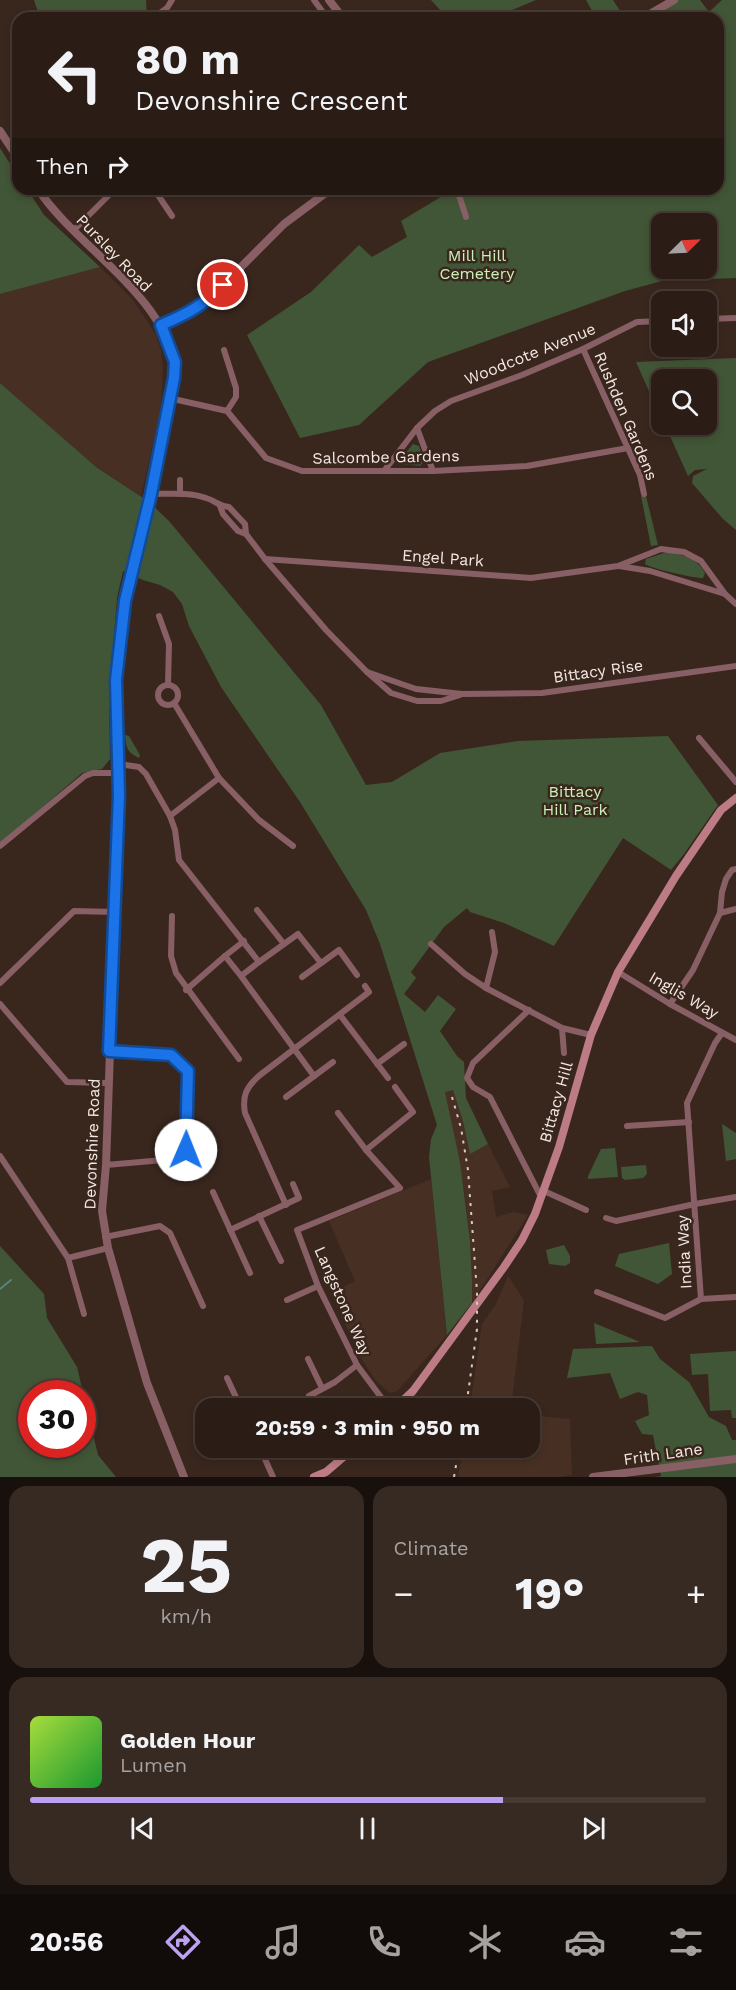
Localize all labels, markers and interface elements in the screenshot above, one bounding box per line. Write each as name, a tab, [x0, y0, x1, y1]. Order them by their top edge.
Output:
text: 80 m	[135, 35, 240, 84]
icon: left	[36, 36, 114, 114]
text: Devonshire Crescent	[135, 85, 408, 117]
icon: right	[101, 150, 134, 183]
text: Then	[36, 154, 89, 179]
street label: Pursley Road	[72, 210, 156, 296]
north arrow	[651, 213, 717, 279]
map controls	[651, 213, 717, 435]
park label: Mill Hill Cemetery	[439, 246, 515, 283]
pin	[197, 259, 248, 310]
icon: arrive	[206, 268, 239, 301]
button: sound	[651, 291, 717, 357]
street label: Woodcote Avenue	[462, 319, 598, 389]
street label: Rushden Gardens	[590, 349, 662, 483]
button: search	[651, 369, 717, 435]
street label: Salcombe Gardens	[312, 446, 460, 468]
street label: Engel Park	[401, 546, 485, 570]
street label: Bittacy Rise	[552, 655, 644, 687]
park label: Bittacy Hill Park	[542, 782, 608, 819]
street label: Inglis Way	[646, 967, 723, 1023]
street label: Bittacy Hill	[535, 1059, 577, 1145]
street label: Devonshire Road	[80, 1078, 104, 1210]
position arrow	[154, 1118, 218, 1182]
street label: India Way	[673, 1214, 695, 1290]
street label: Langstone Way	[310, 1243, 376, 1359]
speed limit sign: 30	[18, 1380, 96, 1458]
text: 20:59 · 3 min · 950 m	[255, 1415, 480, 1440]
street label: Frith Lane	[622, 1439, 704, 1469]
text: 25	[140, 1519, 232, 1611]
text: Climate	[394, 1536, 469, 1560]
text: 19°	[515, 1567, 584, 1620]
text: −	[394, 1574, 413, 1613]
text: +	[686, 1574, 706, 1613]
text: km/h	[160, 1604, 212, 1628]
text: Golden Hour	[120, 1728, 255, 1753]
text: Lumen	[120, 1753, 187, 1777]
icon: previous	[126, 1812, 159, 1845]
icon: pause	[351, 1812, 384, 1845]
icon: next	[577, 1812, 610, 1845]
icon: directions	[162, 1921, 204, 1963]
icon: music	[262, 1921, 304, 1963]
icon: phone	[363, 1921, 405, 1963]
icon: climate	[464, 1921, 506, 1963]
icon: car	[564, 1921, 606, 1963]
icon: filters	[665, 1921, 707, 1963]
text: 20:56	[29, 1926, 103, 1958]

